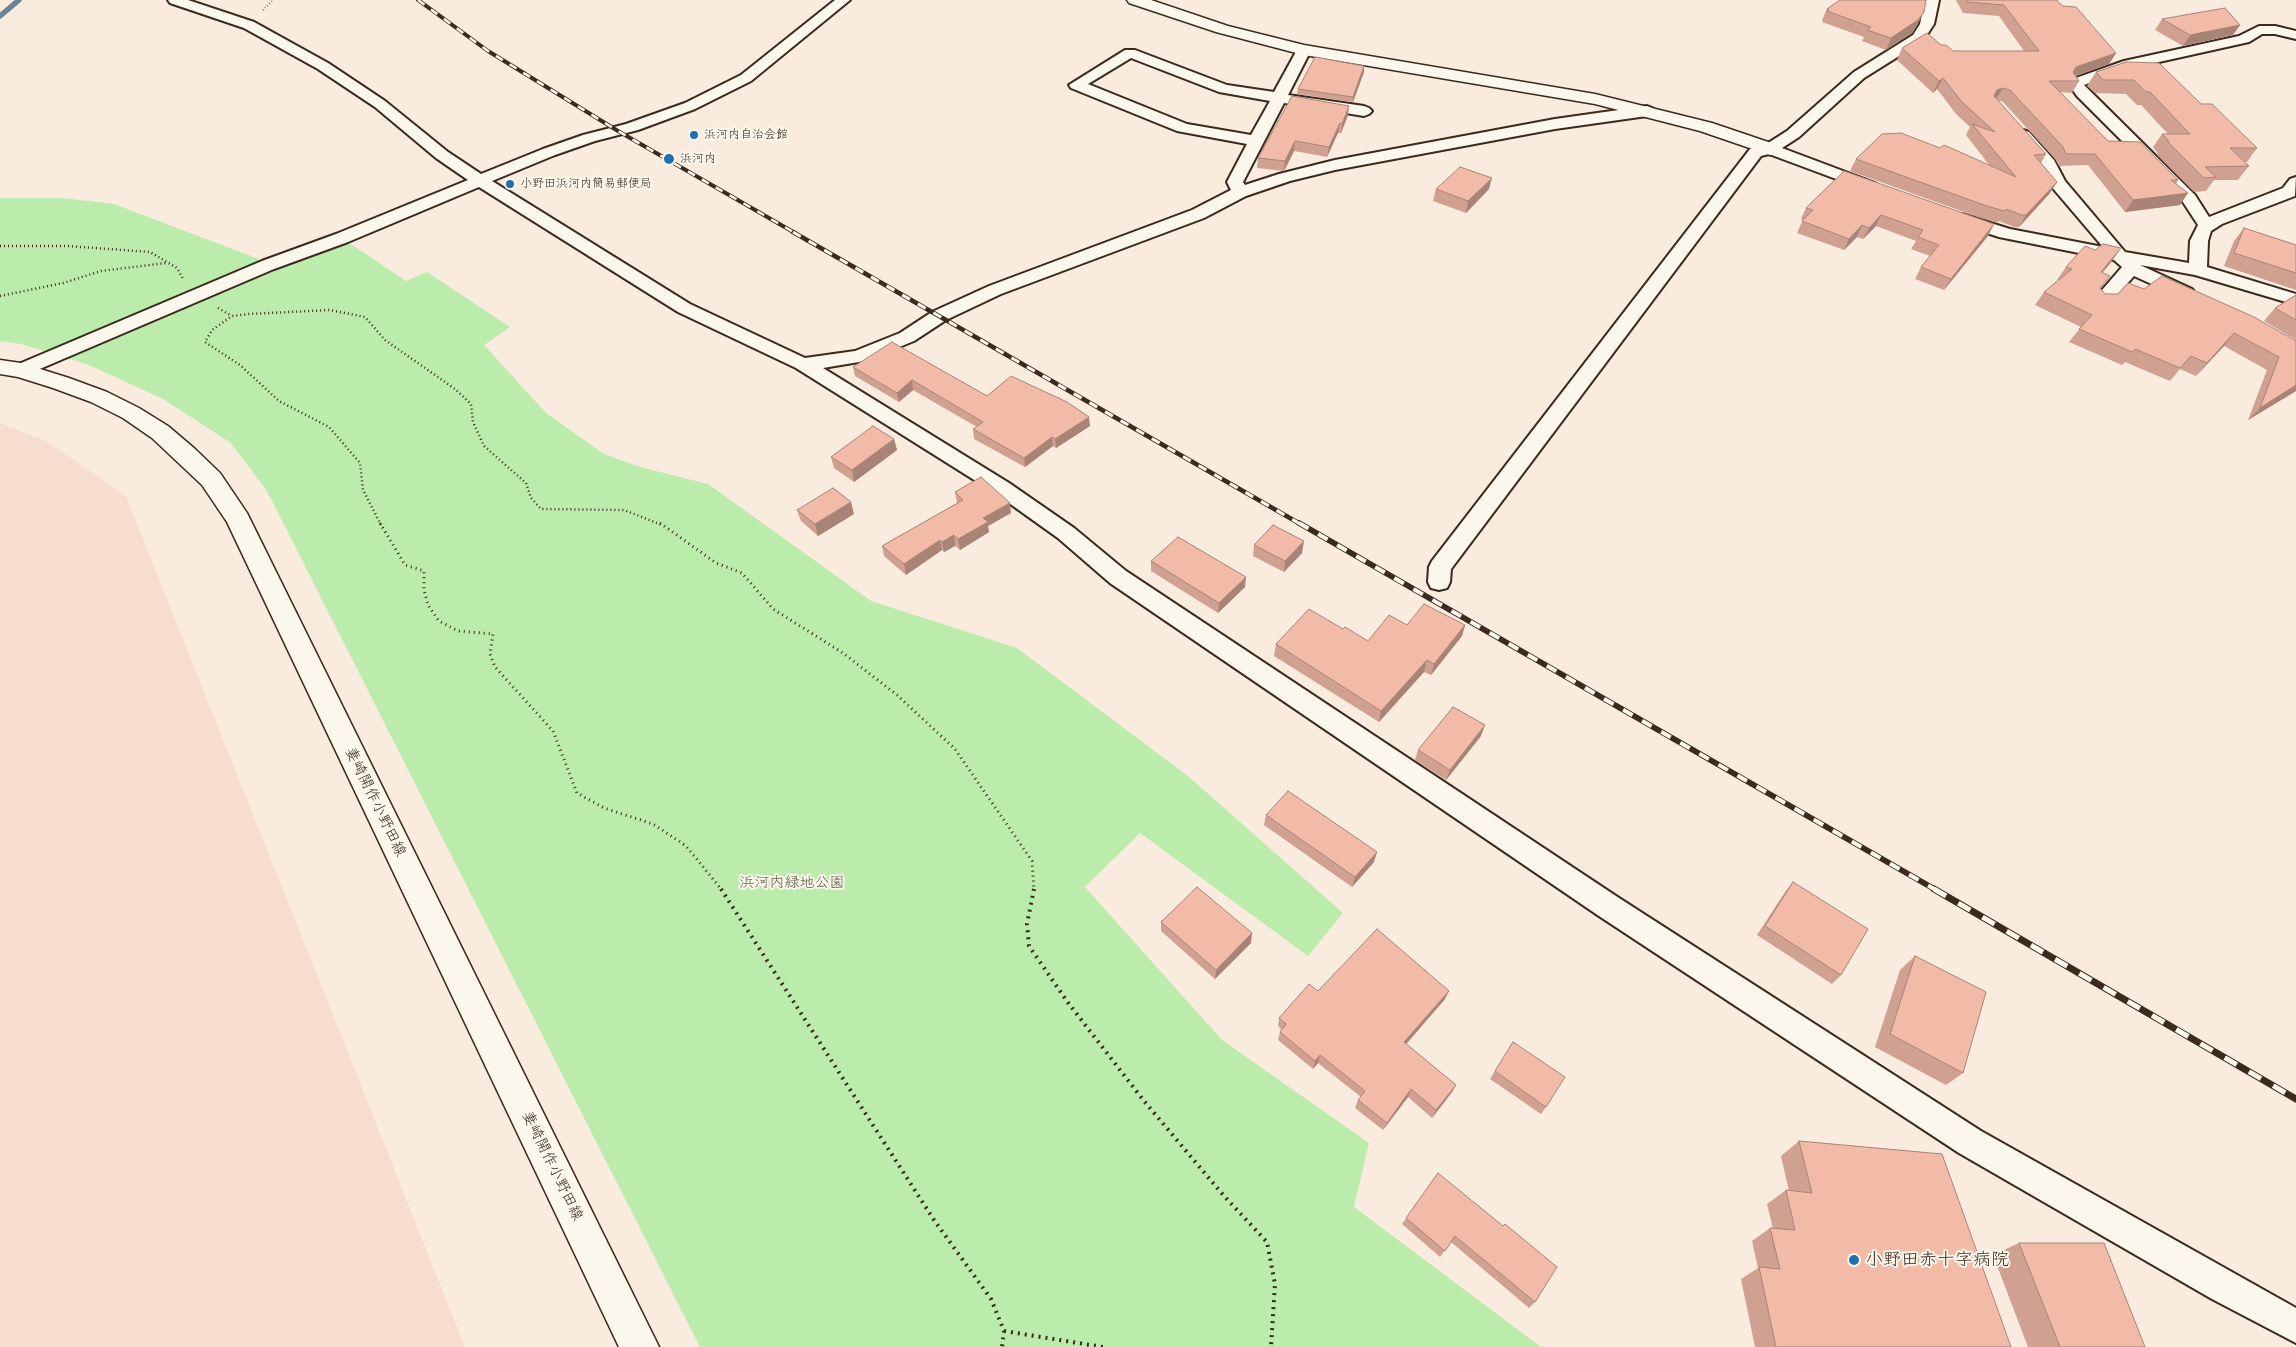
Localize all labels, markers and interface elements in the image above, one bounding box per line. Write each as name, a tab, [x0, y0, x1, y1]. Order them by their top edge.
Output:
place label: 浜河内自治会館	[704, 128, 788, 142]
marker: 浜河内自治会館	[688, 129, 700, 141]
marker: 浜河内	[662, 152, 676, 166]
place label: 浜河内	[680, 152, 716, 166]
place label: 小野田浜河内簡易郵便局	[520, 177, 652, 191]
marker: 小野田浜河内簡易郵便局	[504, 178, 516, 190]
street label: 妻崎開作小野田線	[341, 744, 409, 860]
park label: 浜河内緑地公園	[740, 874, 844, 892]
street label: 妻崎開作小野田線	[518, 1108, 586, 1224]
place label: 小野田赤十字病院	[1865, 1249, 2009, 1271]
marker: 小野田赤十字病院	[1847, 1253, 1861, 1267]

